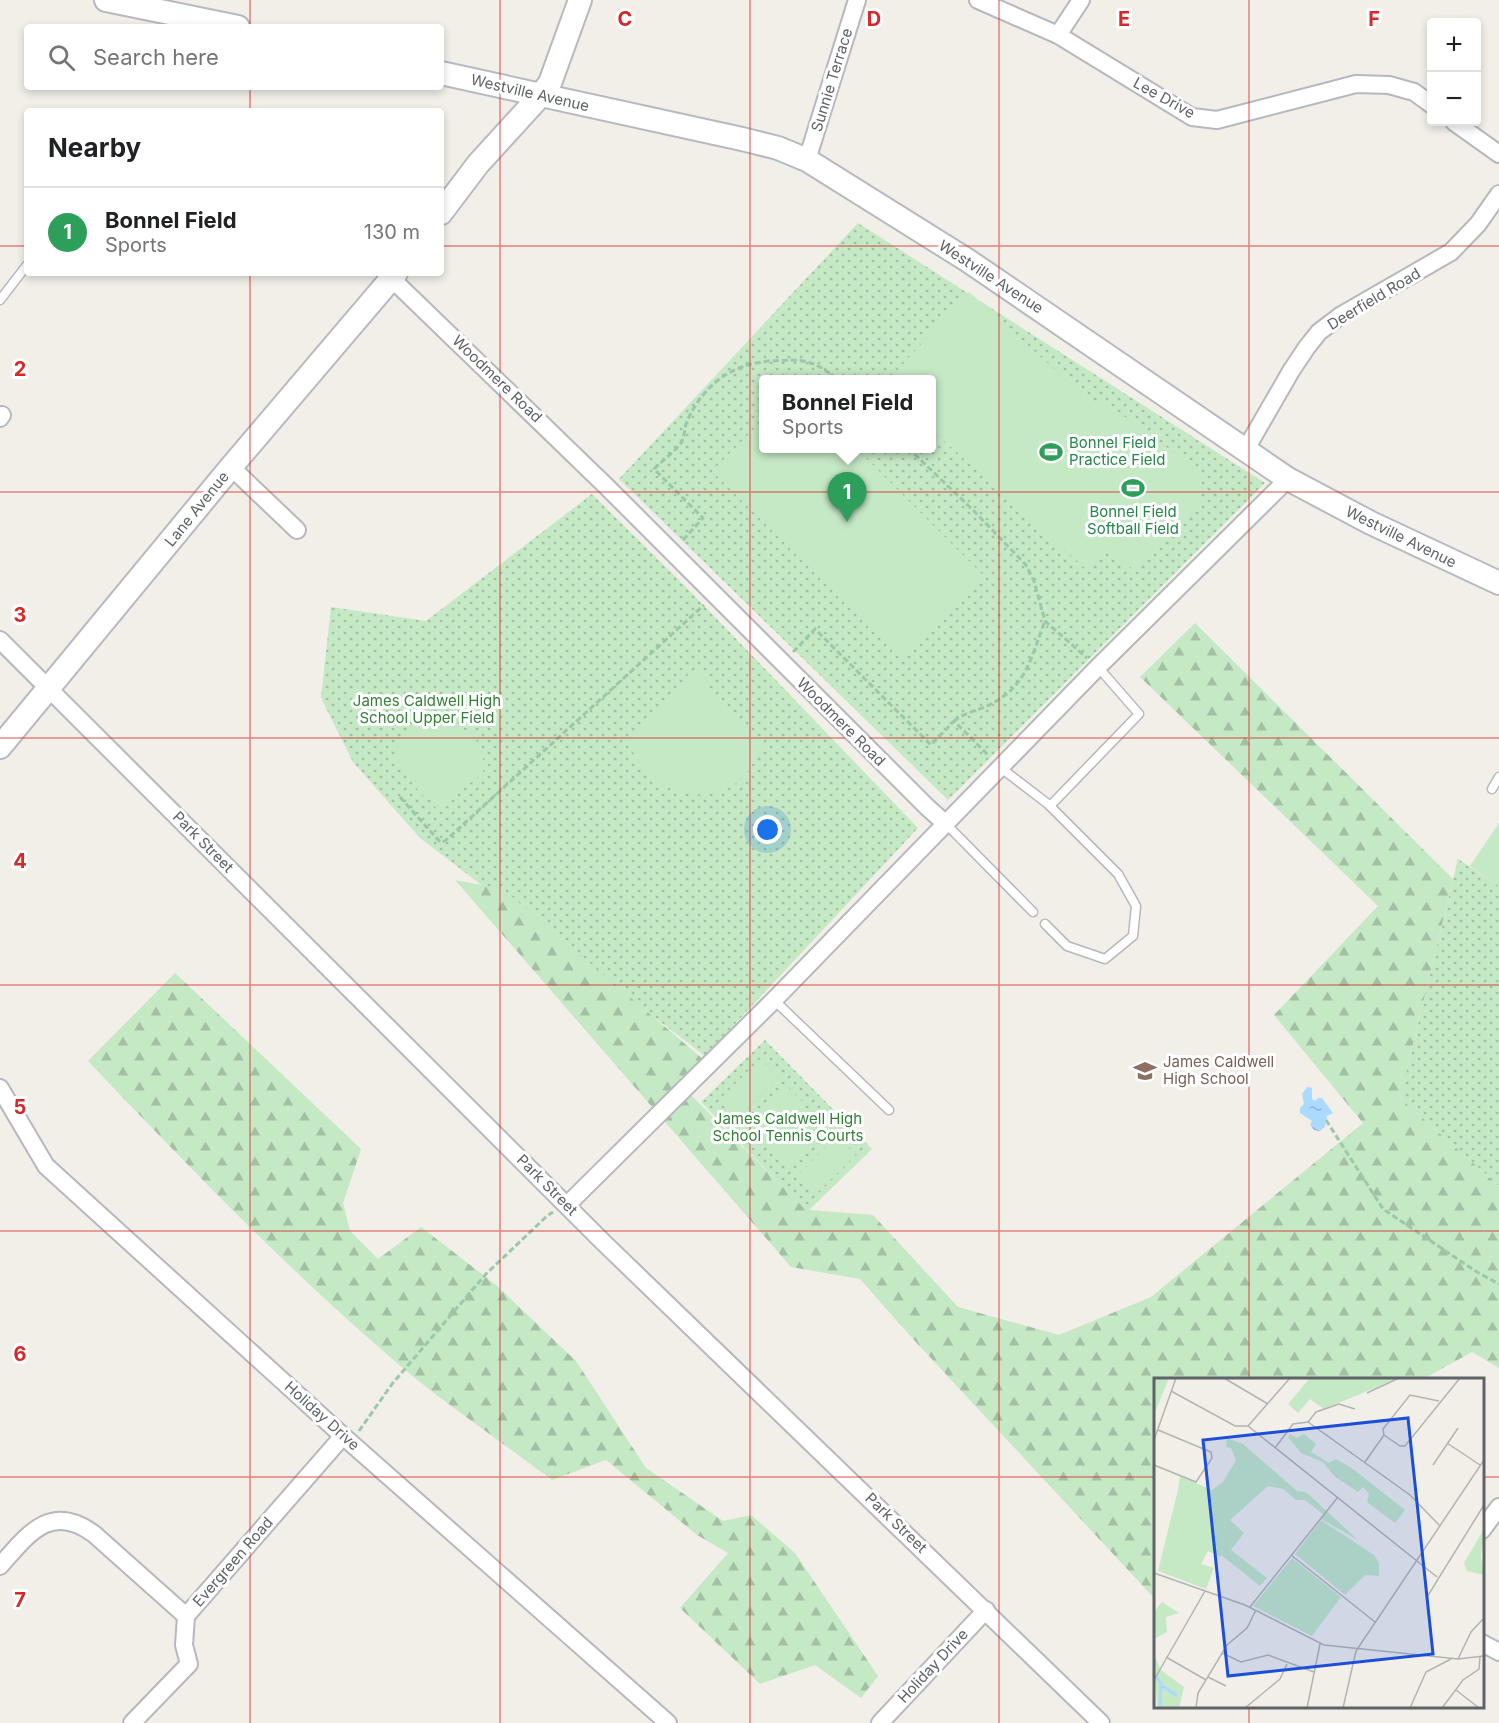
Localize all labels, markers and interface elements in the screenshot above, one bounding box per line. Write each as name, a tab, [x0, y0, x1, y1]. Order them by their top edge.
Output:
text: C	[618, 7, 632, 31]
text: D	[867, 7, 881, 31]
text: E	[1118, 7, 1130, 31]
text: F	[1368, 7, 1380, 31]
map controls	[1427, 18, 1481, 126]
button: +	[1427, 18, 1481, 72]
search box	[24, 24, 444, 90]
street label: Sunnie Terrace	[807, 26, 856, 134]
icon: search	[45, 41, 78, 74]
text: Search here	[93, 44, 219, 70]
street label: Westville Avenue	[469, 70, 591, 115]
button: −	[1427, 72, 1481, 126]
street label: Lee Drive	[1130, 73, 1198, 122]
text: Nearby	[48, 132, 141, 163]
text: Bonnel Field	[105, 207, 237, 233]
text: 1	[63, 220, 72, 244]
text: 130 m	[364, 220, 420, 244]
text: Sports	[105, 233, 167, 257]
street label: Westville Avenue	[935, 236, 1047, 317]
street label: Deerfield Road	[1324, 263, 1424, 334]
street label: Woodmere Road	[448, 331, 546, 426]
text: 2	[14, 357, 26, 381]
popup	[759, 375, 936, 453]
text: Bonnel Field	[782, 389, 913, 415]
text: Sports	[782, 415, 844, 439]
place label: Bonnel Field Practice Field	[1069, 433, 1165, 469]
sports icon: Bonnel Field Practice Field	[1038, 439, 1064, 465]
street label: Lane Avenue	[160, 467, 233, 550]
pin: 1	[828, 472, 866, 522]
sports icon: Bonnel Field Softball Field	[1120, 475, 1146, 501]
place label: Bonnel Field Softball Field	[1087, 502, 1179, 538]
street label: Westville Avenue	[1343, 502, 1460, 572]
text: 3	[14, 603, 26, 627]
street label: Woodmere Road	[793, 673, 890, 770]
park label: James Caldwell High School Upper Field	[353, 691, 501, 727]
street label: Park Street	[169, 807, 238, 876]
your location	[753, 815, 782, 844]
text: 4	[13, 849, 27, 873]
place label: James Caldwell High School	[1163, 1052, 1274, 1088]
school or university icon: James Caldwell High School	[1132, 1058, 1158, 1084]
text: 5	[14, 1095, 26, 1119]
park label: James Caldwell High School Tennis Courts	[712, 1109, 864, 1145]
street label: Park Street	[513, 1150, 582, 1219]
text: 6	[14, 1342, 27, 1366]
street label: Holiday Drive	[281, 1377, 364, 1454]
inset map	[1154, 1378, 1484, 1708]
street label: Park Street	[861, 1488, 931, 1557]
street label: Evergreen Road	[188, 1513, 277, 1610]
text: 7	[14, 1588, 26, 1612]
street label: Holiday Drive	[893, 1625, 972, 1707]

